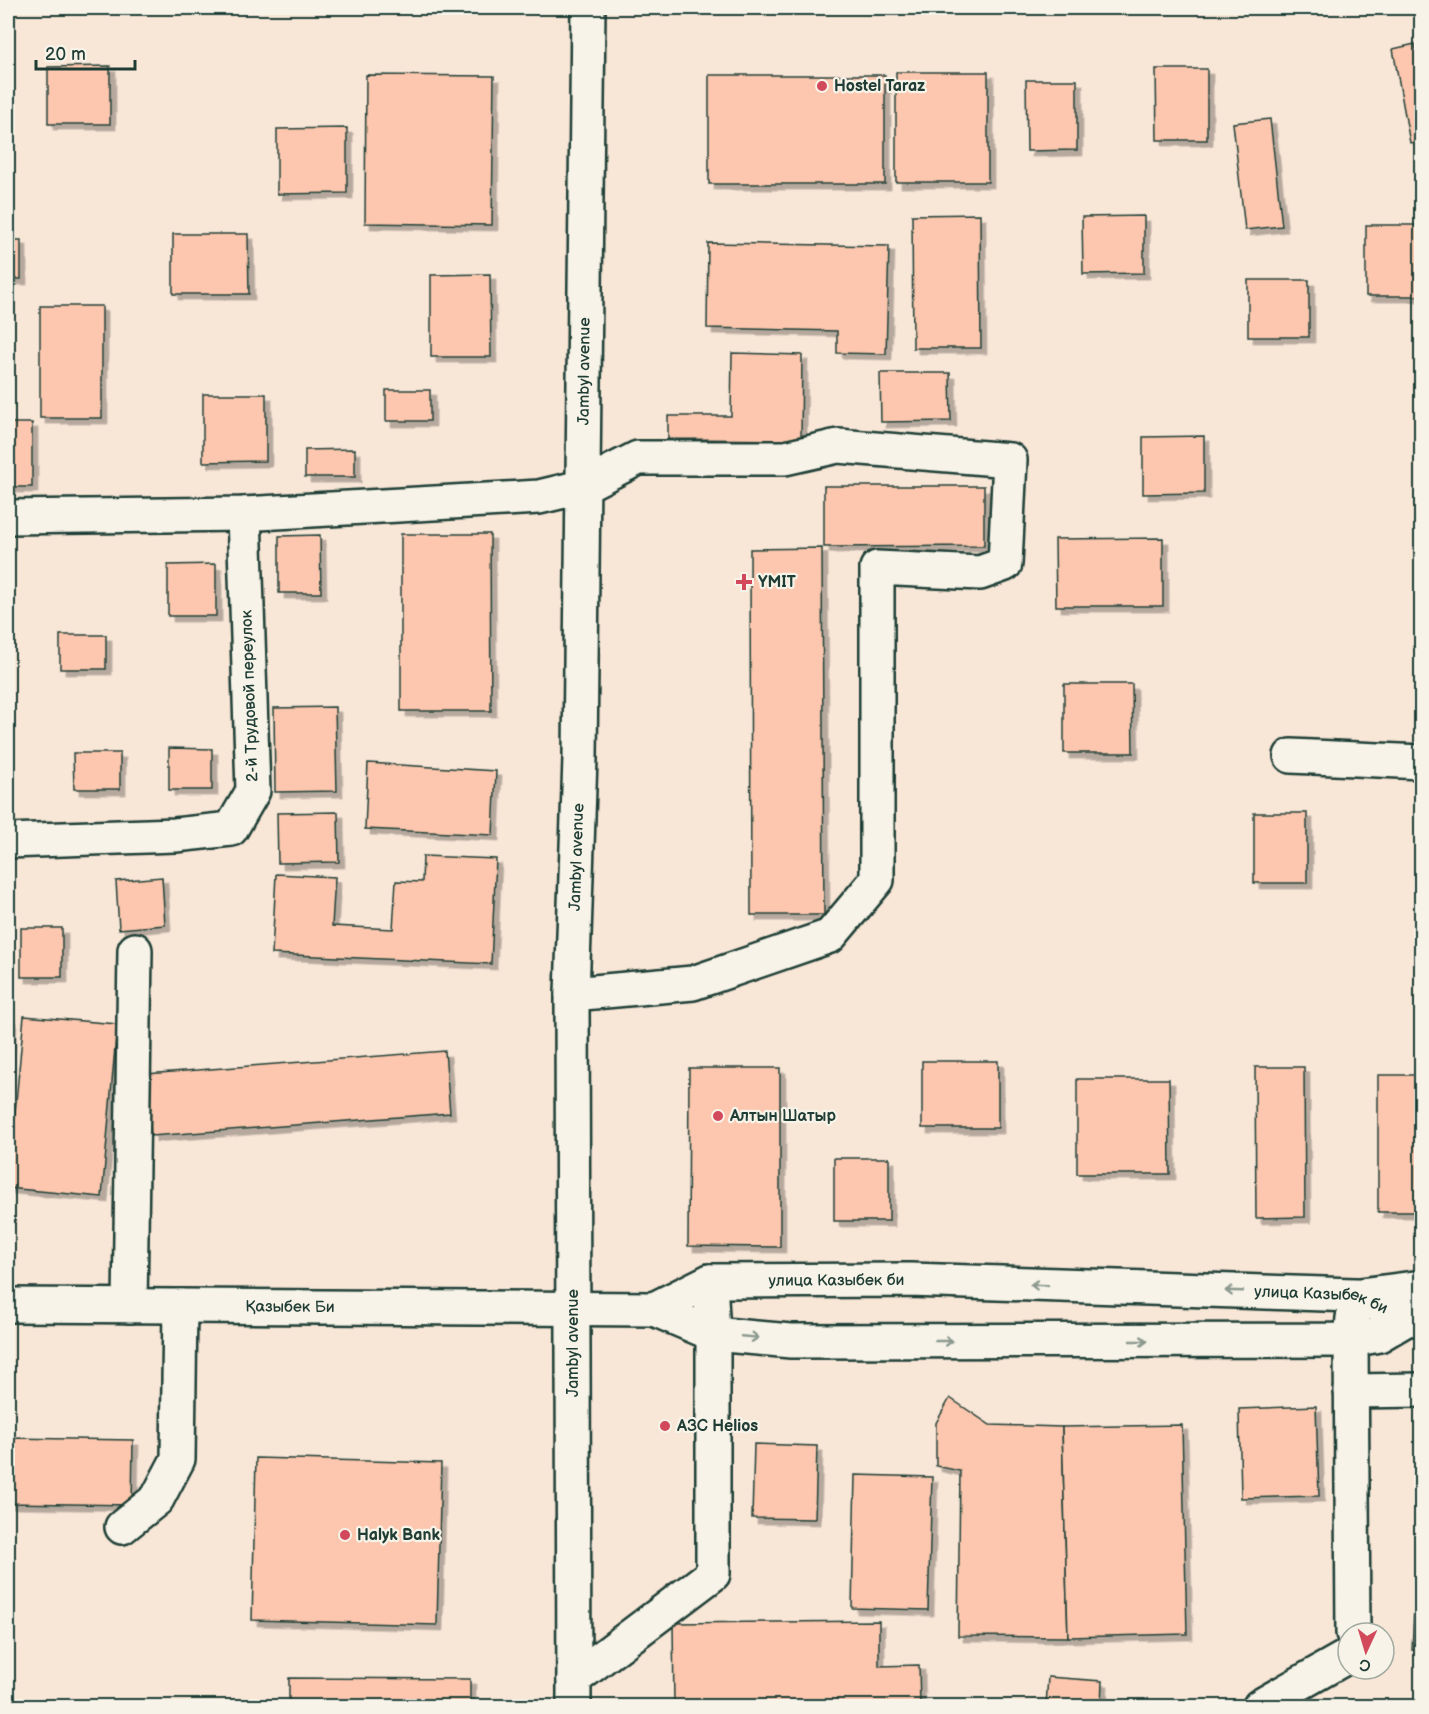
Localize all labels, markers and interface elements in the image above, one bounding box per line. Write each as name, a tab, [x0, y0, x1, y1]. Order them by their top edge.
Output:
scale bar	[36, 33, 135, 71]
text: 20 m	[45, 44, 86, 65]
place label: Hostel Taraz	[834, 77, 925, 96]
marker: Hostel Taraz	[815, 79, 829, 93]
street label: Jambyl avenue	[574, 317, 594, 425]
marker: YMIT	[735, 573, 753, 591]
place label: YMIT	[758, 573, 797, 592]
street label: 2-й Трудовой переулок	[237, 609, 262, 782]
street label: Jambyl avenue	[565, 802, 588, 911]
place label: Алтын Шатыр	[729, 1107, 836, 1126]
marker: Алтын Шатыр	[711, 1109, 725, 1123]
street label: улица Казыбек би	[768, 1271, 904, 1290]
one-way arrow	[1029, 1279, 1049, 1290]
street label: улица Казыбек би	[1254, 1282, 1391, 1318]
one-way arrow	[1224, 1285, 1244, 1297]
street label: Jambyl avenue	[564, 1289, 583, 1397]
street label: Қазыбек Би	[245, 1297, 335, 1317]
one-way arrow	[739, 1332, 759, 1343]
one-way arrow	[934, 1335, 954, 1347]
one-way arrow	[1129, 1335, 1149, 1347]
place label: АЗС Helios	[676, 1417, 758, 1436]
marker: АЗС Helios	[658, 1419, 672, 1433]
place label: Halyk Bank	[357, 1526, 440, 1545]
marker: Halyk Bank	[338, 1528, 352, 1542]
north arrow	[1336, 1621, 1396, 1681]
text: С	[1359, 1655, 1371, 1674]

